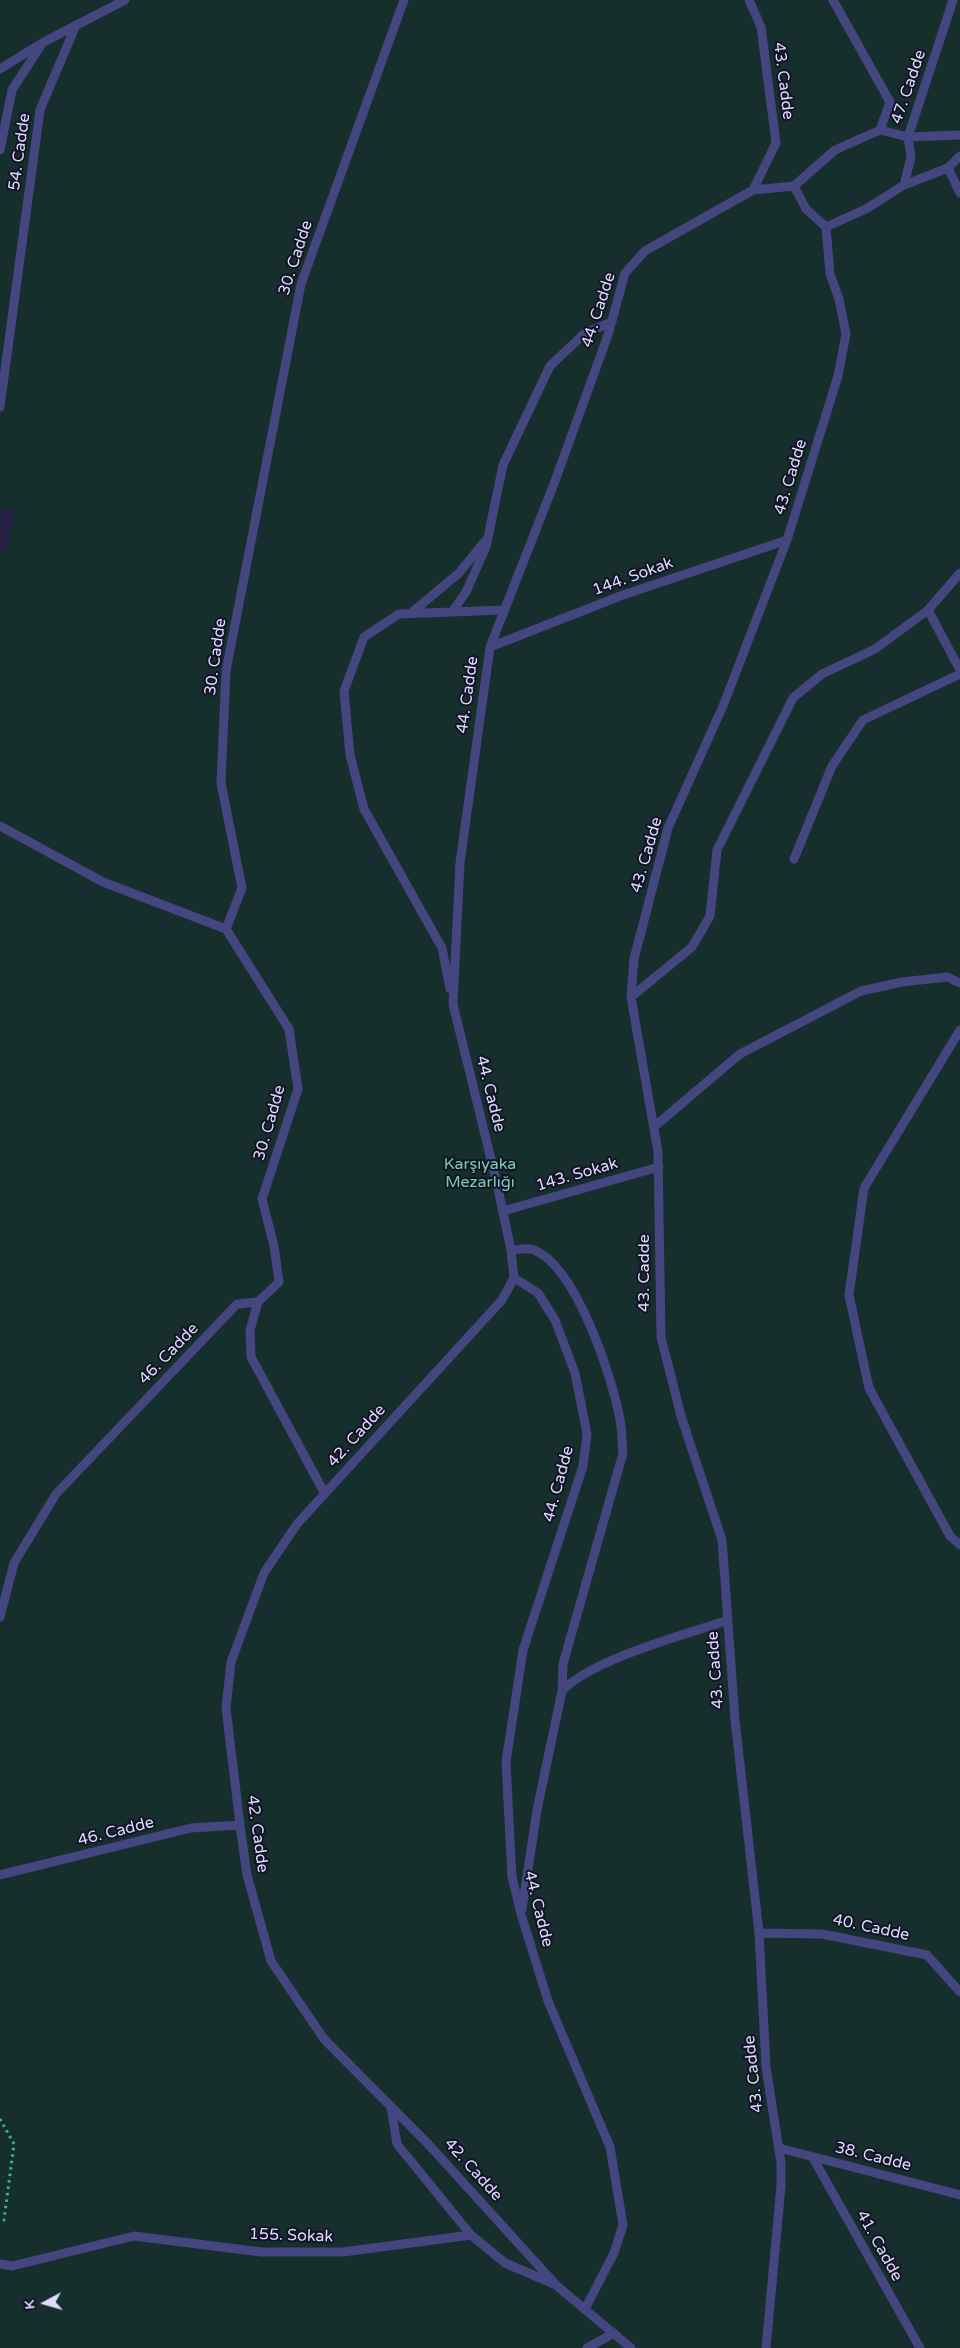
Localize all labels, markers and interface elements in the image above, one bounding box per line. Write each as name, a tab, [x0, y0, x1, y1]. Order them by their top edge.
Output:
street label: 43. Cadde	[769, 41, 797, 121]
street label: 47. Cadde	[887, 47, 931, 127]
street label: 54. Cadde	[5, 112, 35, 192]
street label: 30. Cadde	[275, 218, 317, 298]
street label: 44. Cadde	[578, 270, 620, 350]
street label: 43. Cadde	[770, 437, 812, 517]
street label: 144. Sokak	[590, 554, 676, 600]
street label: 30. Cadde	[201, 617, 231, 697]
street label: 44. Cadde	[453, 655, 483, 735]
street label: 43. Cadde	[627, 815, 667, 895]
street label: 44. Cadde	[471, 1054, 509, 1134]
street label: 30. Cadde	[250, 1083, 290, 1163]
street label: 143. Sokak	[534, 1154, 620, 1196]
park label: Karşıyaka Mezarlığı	[444, 1155, 516, 1193]
street label: 43. Cadde	[635, 1234, 655, 1312]
street label: 46. Cadde	[135, 1319, 203, 1389]
street label: 42. Cadde	[324, 1401, 390, 1471]
street label: 44. Cadde	[540, 1444, 578, 1524]
street label: 43. Cadde	[704, 1631, 728, 1709]
street label: 42. Cadde	[242, 1794, 272, 1874]
street label: 46. Cadde	[76, 1813, 156, 1851]
street label: 44. Cadde	[519, 1869, 557, 1949]
street label: 40. Cadde	[831, 1911, 911, 1945]
street label: 43. Cadde	[740, 2034, 768, 2114]
street label: 42. Cadde	[440, 2135, 506, 2205]
street label: 38. Cadde	[833, 2138, 913, 2176]
street label: 41. Cadde	[852, 2207, 906, 2285]
street label: 155. Sokak	[249, 2225, 333, 2247]
north arrow	[20, 2278, 70, 2328]
text: K	[21, 2299, 39, 2310]

